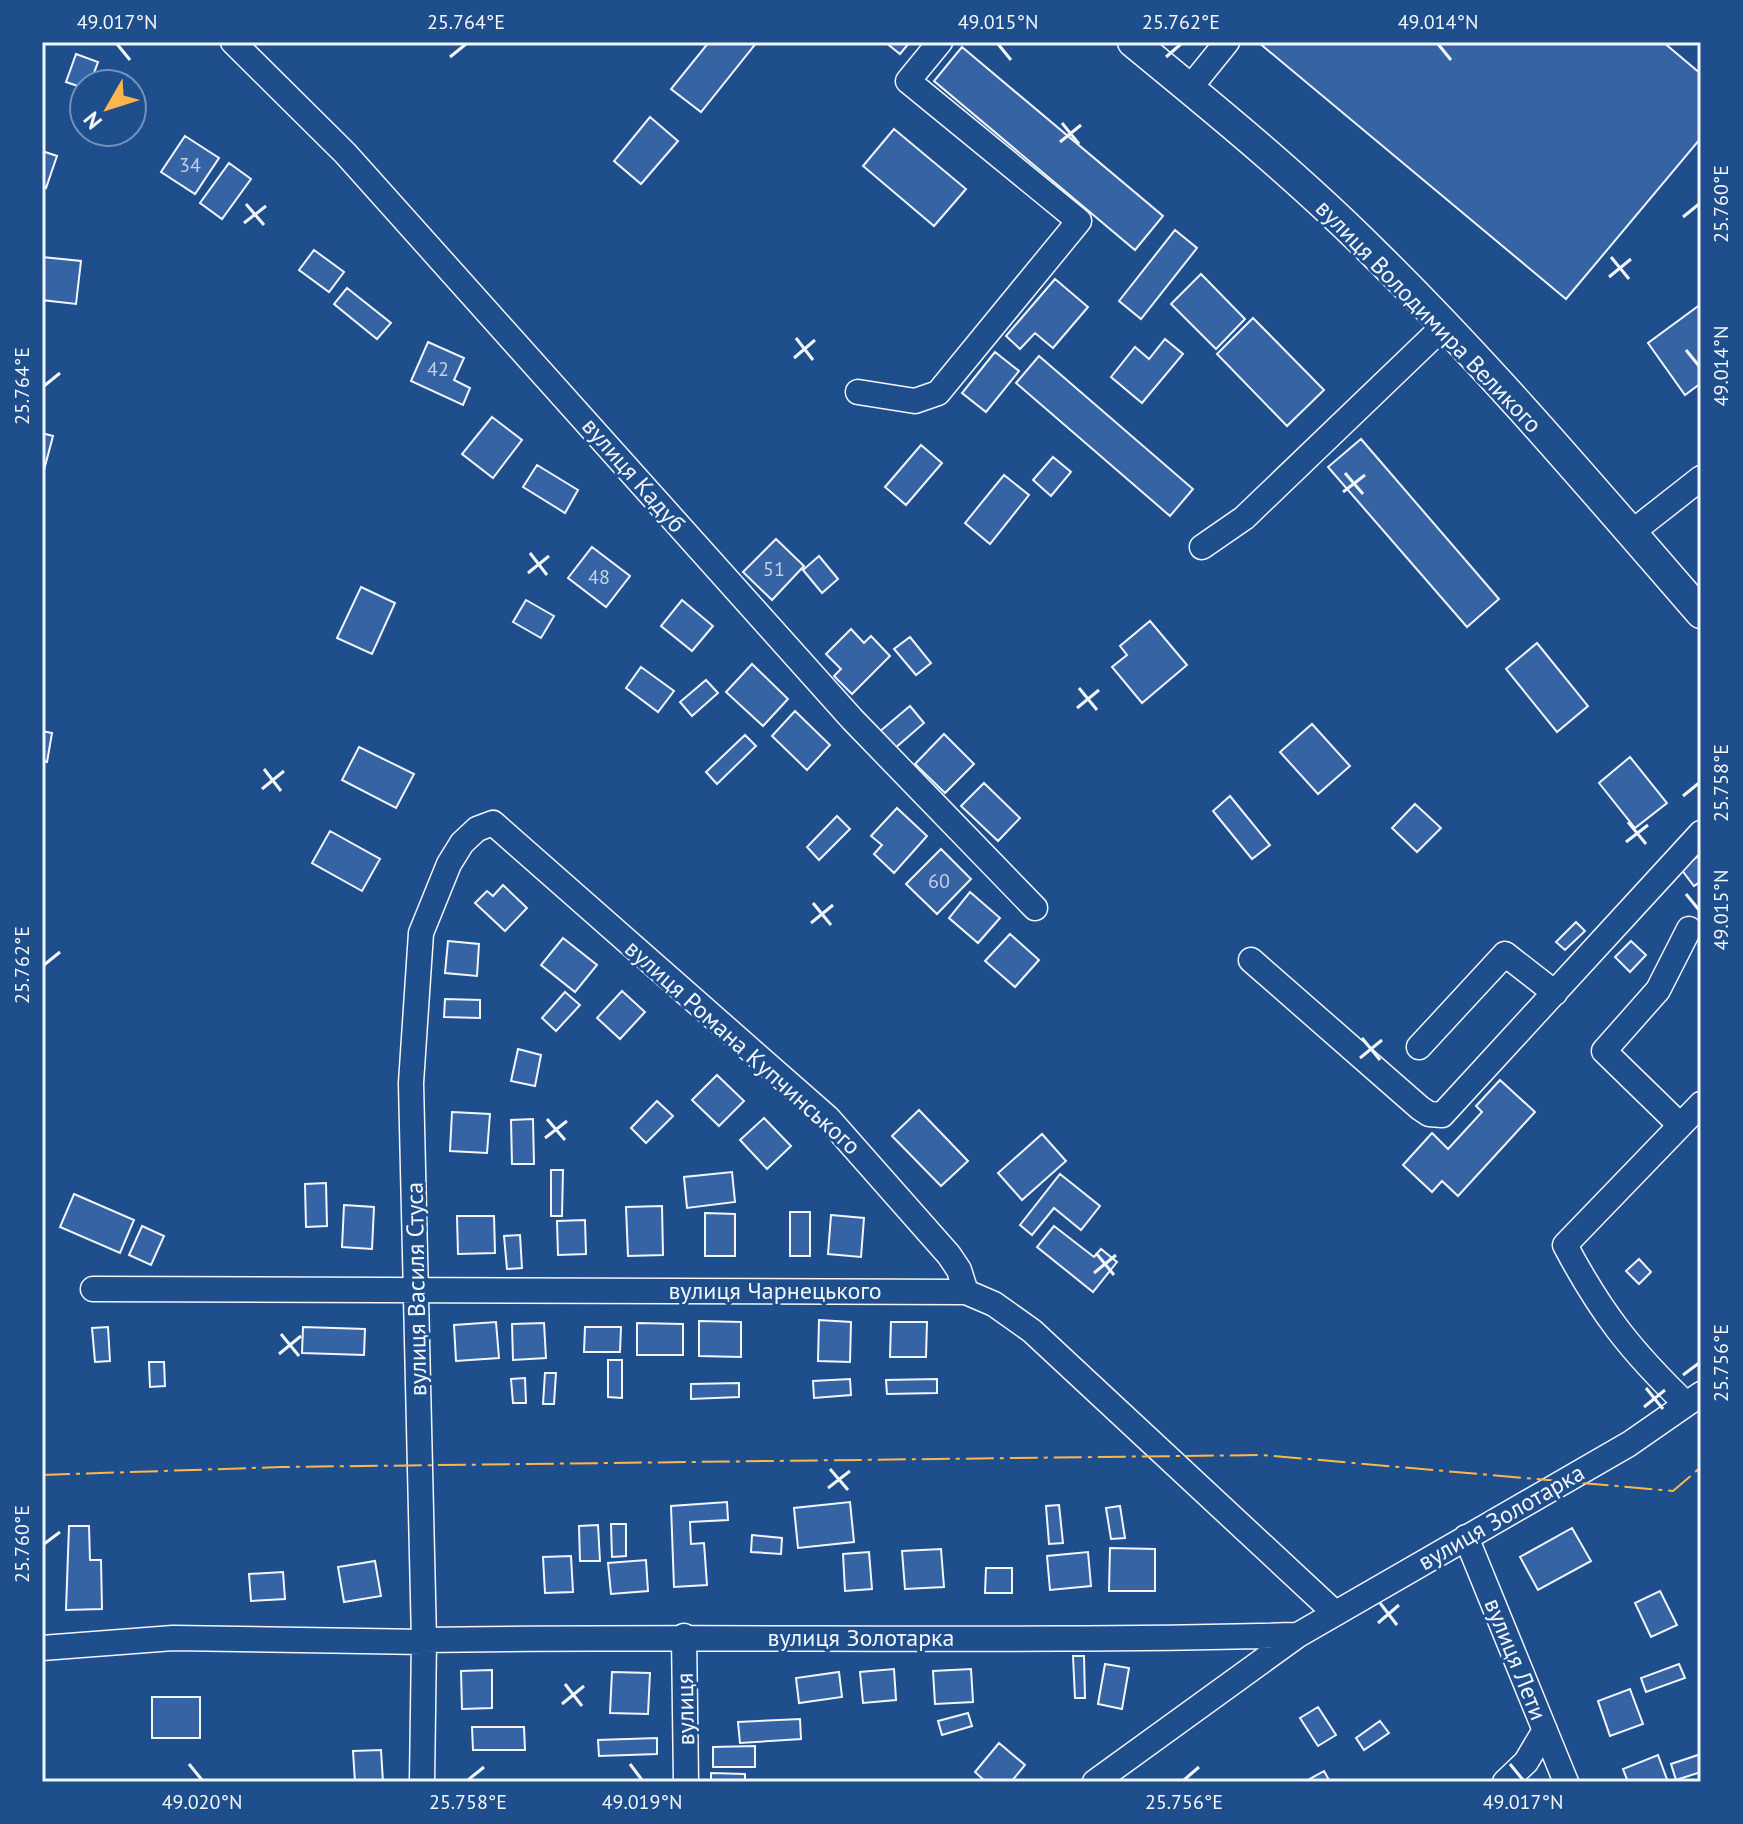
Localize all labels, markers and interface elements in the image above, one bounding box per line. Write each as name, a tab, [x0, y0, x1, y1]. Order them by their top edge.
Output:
text: 49.017°N	[77, 9, 157, 35]
text: 25.764°E	[427, 9, 505, 35]
text: 49.015°N	[958, 9, 1038, 35]
text: 25.762°E	[1142, 9, 1220, 35]
text: 49.014°N	[1398, 9, 1478, 35]
north arrow	[68, 68, 148, 148]
text: N	[77, 106, 108, 135]
house number: 34	[179, 152, 201, 178]
text: 25.760°E	[1708, 165, 1734, 243]
street label: вулиця Володимира Великого	[1309, 193, 1549, 439]
text: 49.014°N	[1708, 326, 1734, 406]
text: 25.764°E	[9, 347, 35, 425]
house number: 42	[427, 356, 449, 382]
street label: вулиця Кадуб	[576, 411, 692, 539]
house number: 51	[763, 556, 785, 582]
house number: 48	[588, 564, 610, 590]
text: 25.758°E	[1708, 744, 1734, 822]
house number: 60	[928, 868, 950, 894]
text: 49.015°N	[1708, 870, 1734, 950]
text: 25.762°E	[9, 926, 35, 1004]
street label: вулиця Романа Купчинського	[619, 933, 867, 1161]
street label: вулиця Василя Стуса	[399, 1182, 433, 1396]
street label: вулиця Чарнецького	[668, 1275, 882, 1306]
text: 25.756°E	[1708, 1324, 1734, 1402]
street label: вулиця Золотарка	[1412, 1457, 1590, 1577]
text: 25.760°E	[9, 1505, 35, 1583]
street label: вулиця Лети	[1478, 1594, 1554, 1724]
street label: вулиця Золотарка	[767, 1622, 955, 1653]
street label: вулиця	[669, 1672, 701, 1746]
text: 49.020°N	[162, 1789, 242, 1815]
text: 25.758°E	[429, 1789, 507, 1815]
text: 49.019°N	[602, 1789, 682, 1815]
text: 25.756°E	[1145, 1789, 1223, 1815]
text: 49.017°N	[1483, 1789, 1563, 1815]

